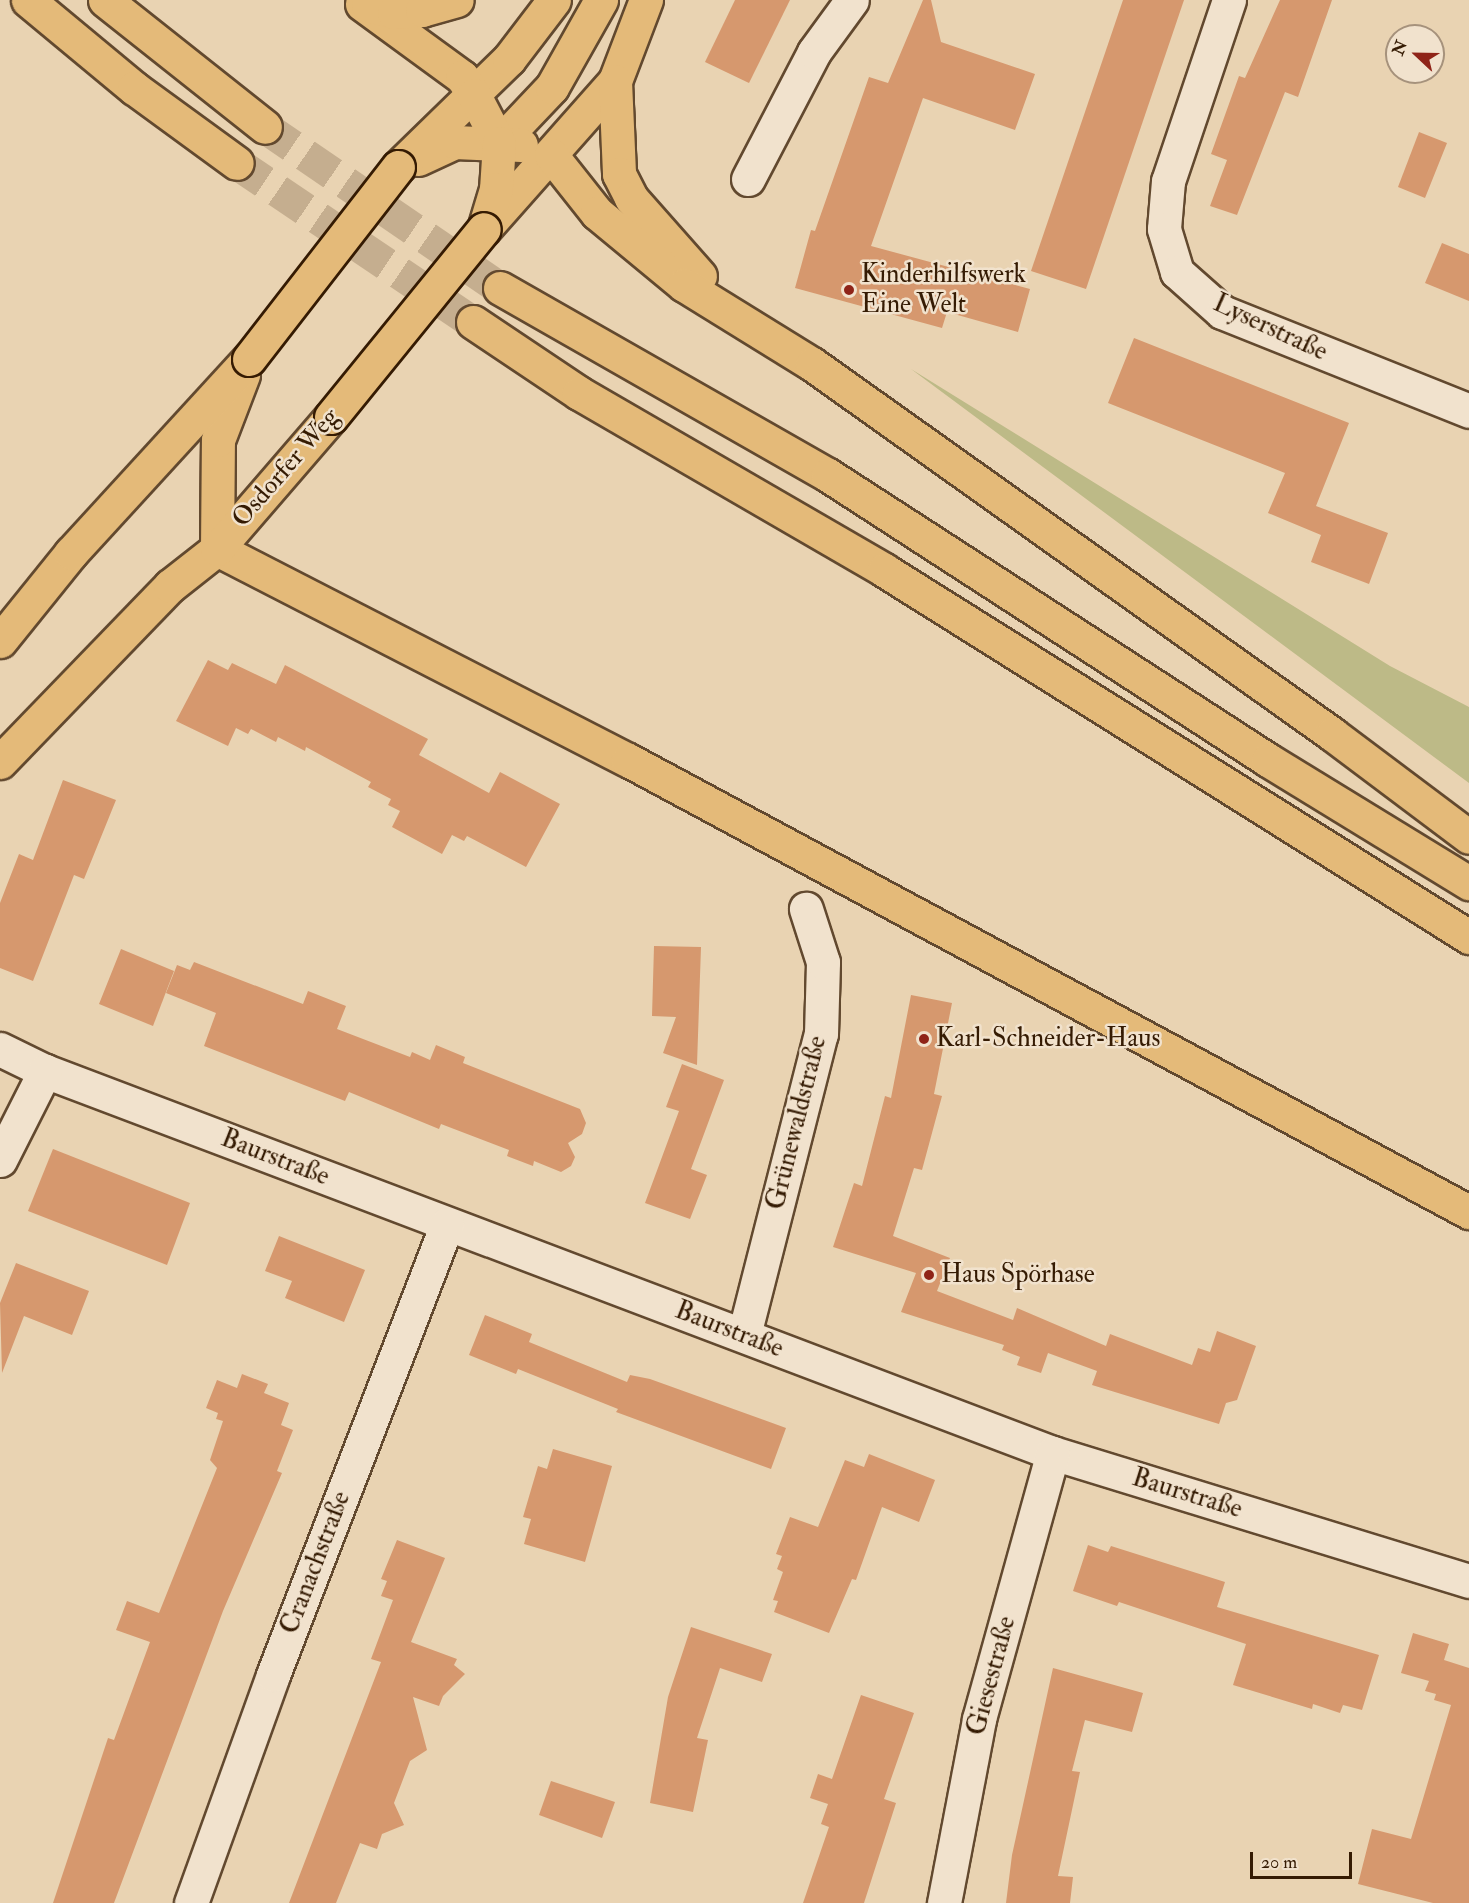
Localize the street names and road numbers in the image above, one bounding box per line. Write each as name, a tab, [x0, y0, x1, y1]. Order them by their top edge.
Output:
street label: Lyserstraße	[1208, 288, 1332, 368]
street label: Osdorfer Weg	[226, 402, 346, 534]
street label: Grünewaldstraße	[760, 1033, 834, 1213]
street label: Baurstraße	[216, 1123, 334, 1193]
street label: Baurstraße	[670, 1295, 788, 1365]
street label: Baurstraße	[1128, 1462, 1246, 1526]
street label: Cranachstraße	[275, 1487, 357, 1639]
street label: Giesestraße	[961, 1613, 1023, 1739]

